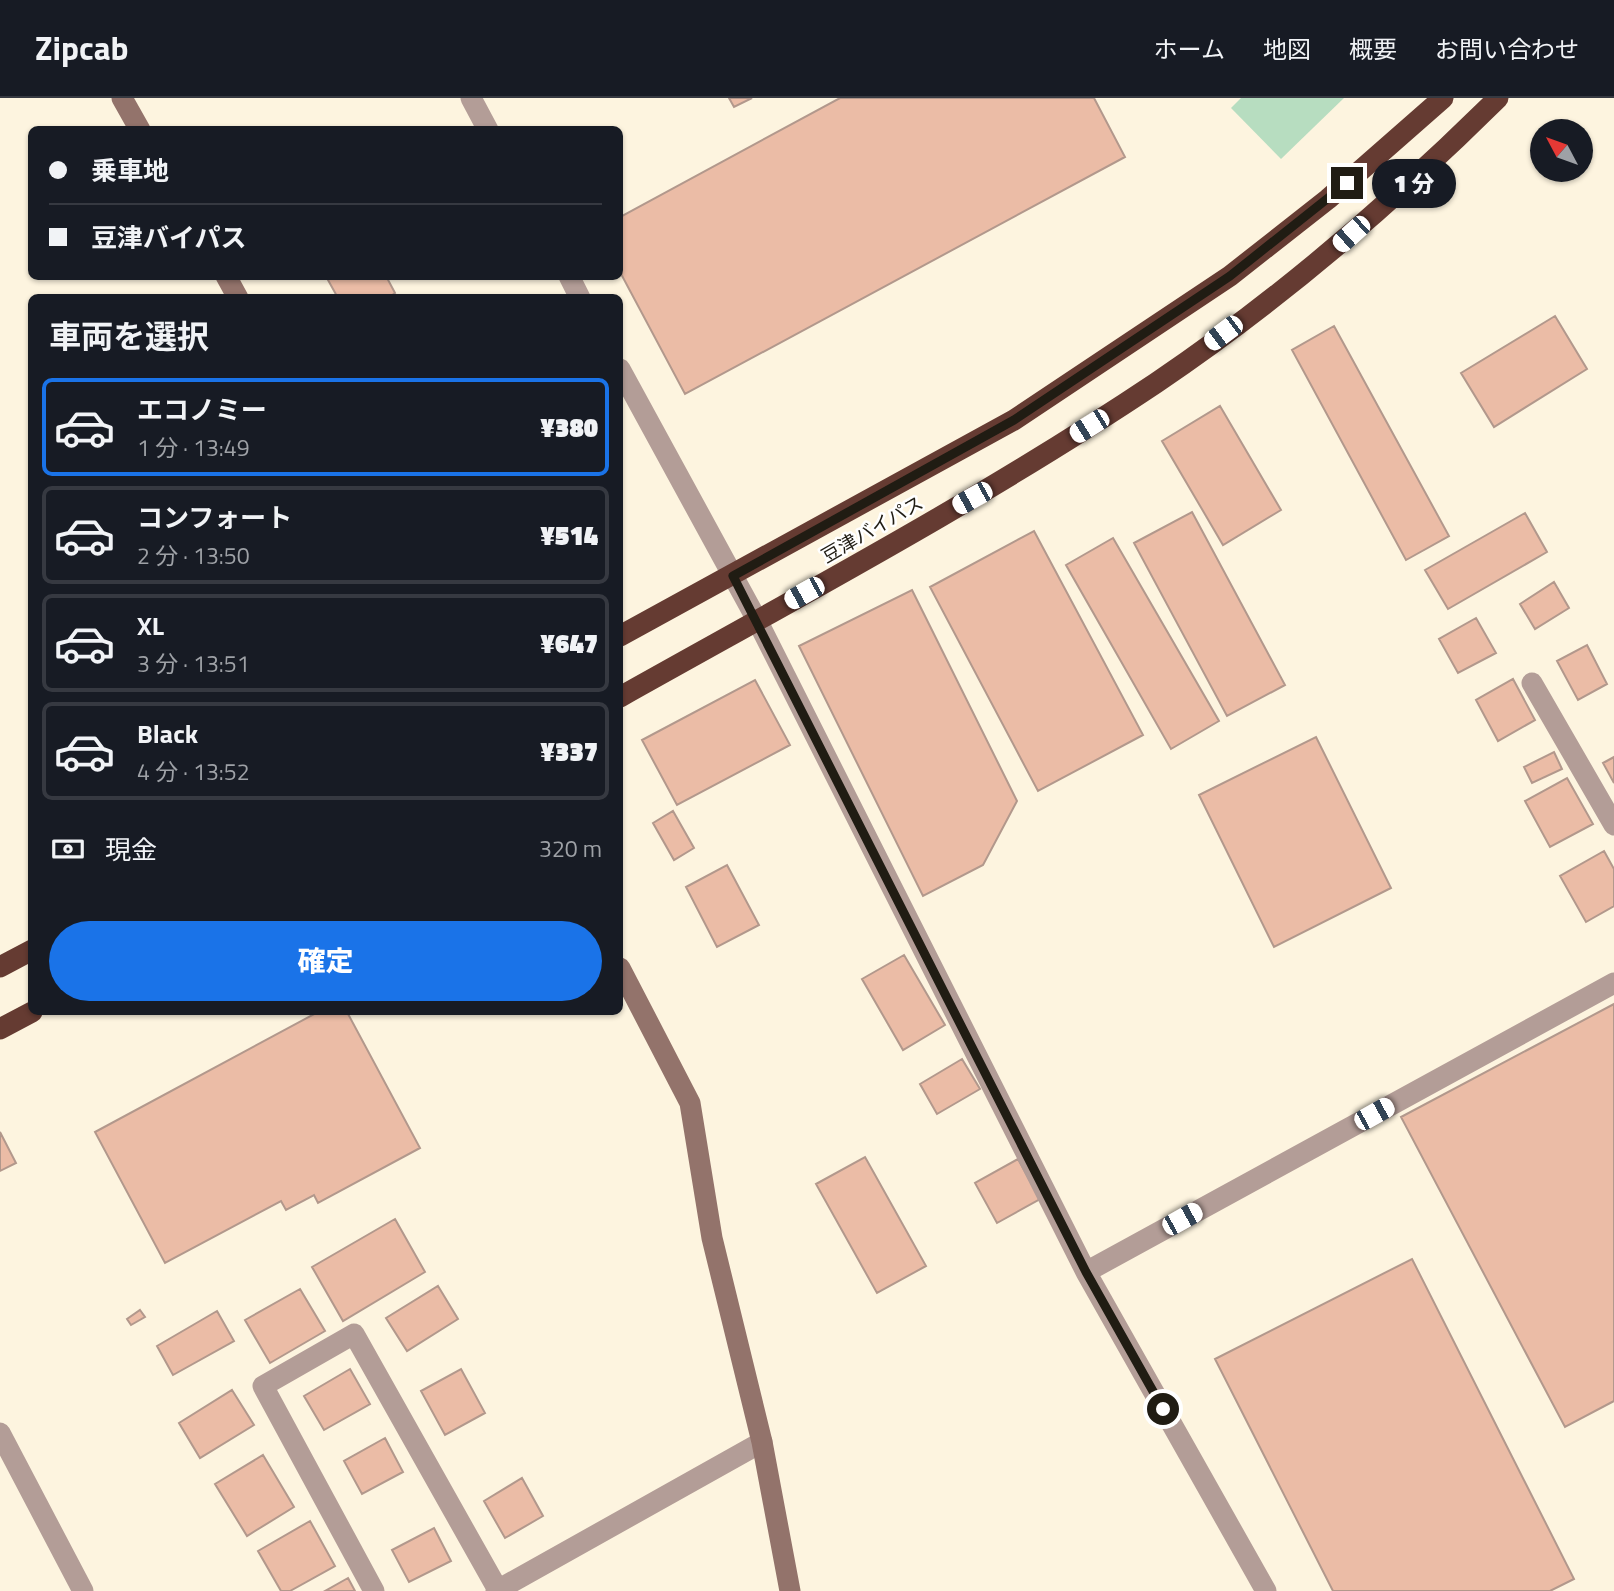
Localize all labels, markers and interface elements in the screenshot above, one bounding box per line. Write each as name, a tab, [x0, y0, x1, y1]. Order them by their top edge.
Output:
text: Zipcab	[35, 23, 129, 73]
text: ホーム	[1154, 31, 1225, 67]
text: 地図	[1263, 31, 1311, 67]
text: 概要	[1349, 31, 1397, 67]
text: お問い合わせ	[1435, 31, 1579, 67]
north arrow	[1530, 119, 1592, 182]
map controls	[1530, 119, 1593, 182]
text: 乗車地	[91, 151, 169, 190]
callout: 1 分	[1372, 158, 1456, 208]
text: 1 分	[1394, 166, 1434, 201]
route end	[1331, 167, 1363, 199]
car	[1329, 212, 1374, 256]
text: 豆津バイパス	[91, 218, 246, 257]
text: 車両を選択	[49, 312, 209, 360]
car	[1200, 312, 1247, 354]
text: エコノミー	[137, 390, 267, 429]
icon: car	[53, 396, 116, 459]
car	[1066, 406, 1113, 446]
text: ¥380	[540, 408, 598, 447]
text: 1 分 · 13:49	[137, 430, 250, 465]
car	[949, 479, 996, 517]
street label: 豆津バイパス	[815, 488, 928, 570]
text: コンフォート	[137, 498, 292, 537]
icon: car	[53, 504, 116, 567]
text: ¥514	[540, 516, 598, 555]
text: 2 分 · 13:50	[137, 538, 250, 573]
car	[781, 574, 828, 612]
text: XL	[137, 606, 164, 645]
icon: car	[53, 612, 116, 675]
text: ¥647	[540, 624, 598, 663]
text: 3 分 · 13:51	[137, 646, 250, 681]
text: Black	[137, 714, 198, 753]
icon: car	[53, 720, 116, 783]
text: ¥337	[540, 732, 598, 771]
text: 4 分 · 13:52	[137, 754, 250, 789]
icon: cash	[49, 830, 87, 868]
text: 現金	[105, 830, 157, 869]
text: 320 m	[539, 831, 602, 866]
button: 確定	[49, 921, 602, 1001]
car	[1351, 1095, 1398, 1133]
car	[1159, 1200, 1206, 1238]
route start	[1147, 1393, 1179, 1425]

